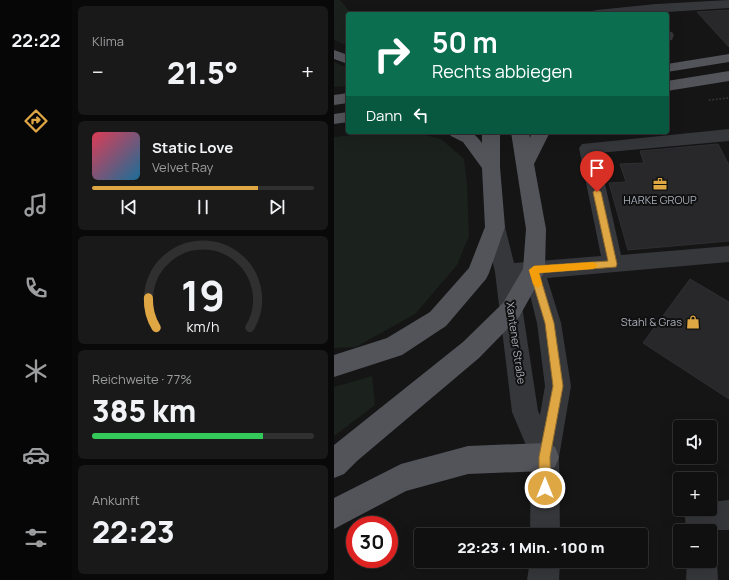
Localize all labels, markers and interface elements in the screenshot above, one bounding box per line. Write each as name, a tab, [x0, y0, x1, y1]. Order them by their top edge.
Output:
text: 50 m	[432, 23, 498, 61]
text: 22:22	[11, 28, 61, 52]
icon: right	[366, 28, 418, 80]
text: Klima	[92, 32, 124, 50]
text: 21.5°	[167, 52, 238, 93]
text: −	[92, 57, 104, 87]
text: +	[301, 57, 314, 87]
text: Rechts abbiegen	[432, 59, 572, 83]
icon: left	[410, 104, 432, 126]
text: Dann	[366, 105, 402, 126]
icon: directions	[22, 107, 50, 135]
text: Static Love	[152, 137, 233, 158]
pin	[580, 151, 614, 192]
icon: arrive	[586, 157, 608, 179]
text: Velvet Ray	[152, 158, 213, 176]
office icon: HARKE GROUP	[652, 176, 668, 192]
icon: music	[22, 191, 50, 219]
place label: HARKE GROUP	[623, 192, 697, 207]
icon: previous	[118, 196, 140, 218]
icon: pause	[192, 196, 214, 218]
icon: next	[266, 196, 288, 218]
text: 19	[181, 267, 225, 323]
icon: phone	[22, 274, 50, 302]
street label: Xantener Straße	[503, 301, 530, 386]
place label: Stahl & Gras	[621, 314, 682, 329]
shop icon: Stahl & Gras	[685, 314, 701, 330]
text: km/h	[186, 317, 220, 336]
icon: climate	[22, 357, 50, 385]
text: Reichweite · 77%	[92, 370, 192, 388]
text: 385 km	[92, 390, 196, 431]
map controls	[673, 420, 717, 568]
button: sound	[673, 420, 717, 464]
icon: car	[22, 441, 50, 469]
position arrow	[524, 467, 566, 509]
button: +	[673, 472, 717, 516]
text: Ankunft	[92, 491, 140, 509]
text: 22:23	[92, 511, 175, 552]
speed limit sign: 30	[346, 516, 398, 568]
icon: filters	[22, 524, 50, 552]
button: −	[673, 524, 717, 568]
text: 22:23 · 1 Min. · 100 m	[457, 537, 605, 558]

